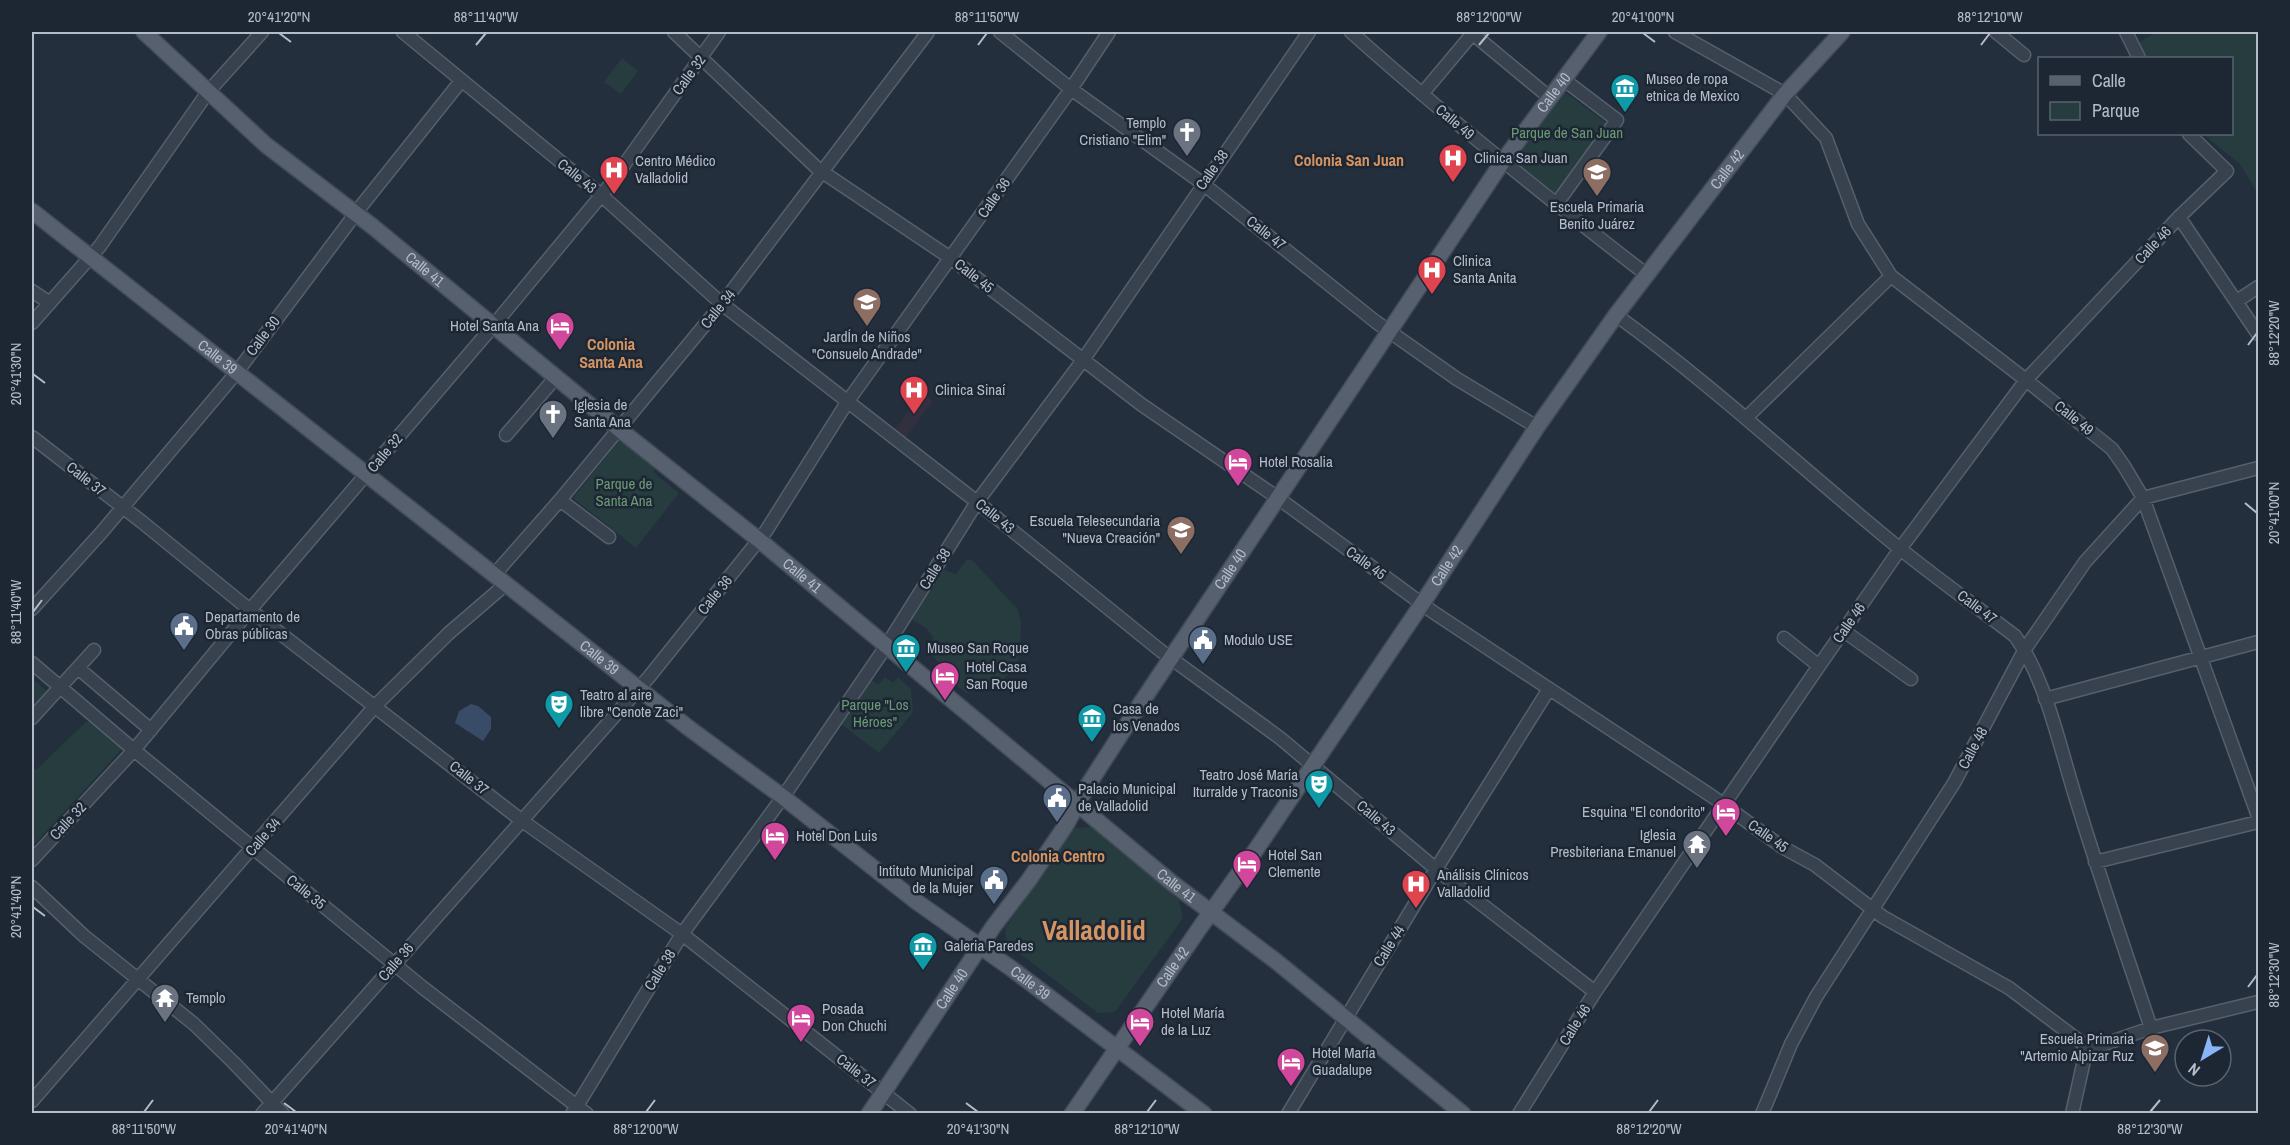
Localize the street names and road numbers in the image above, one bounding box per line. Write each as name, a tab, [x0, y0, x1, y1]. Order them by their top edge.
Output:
street label: Calle 32	[667, 50, 710, 99]
street label: Calle 40	[1531, 68, 1575, 117]
street label: Calle 49	[1431, 99, 1479, 144]
street label: Calle 38	[1190, 145, 1233, 194]
street label: Calle 42	[1705, 145, 1749, 193]
street label: Calle 43	[553, 153, 602, 198]
street label: Calle 36	[972, 173, 1015, 222]
street label: Calle 47	[1242, 210, 1291, 255]
street label: Calle 46	[2130, 221, 2176, 268]
street label: Calle 41	[401, 247, 449, 292]
street label: Calle 45	[950, 253, 999, 298]
street label: Calle 34	[695, 284, 740, 333]
street label: Calle 30	[241, 311, 285, 360]
street label: Calle 39	[194, 334, 242, 379]
street label: Calle 49	[2050, 395, 2099, 440]
street label: Calle 32	[362, 429, 407, 477]
street label: Calle 37	[62, 456, 111, 501]
street label: Calle 43	[971, 493, 1020, 538]
street label: Calle 45	[1342, 541, 1391, 584]
street label: Calle 42	[1425, 541, 1468, 590]
street label: Calle 38	[914, 544, 956, 593]
street label: Calle 40	[1209, 544, 1251, 594]
street label: Calle 41	[778, 553, 827, 598]
street label: Calle 36	[692, 570, 737, 619]
street label: Calle 47	[1953, 585, 2002, 629]
street label: Calle 46	[1827, 598, 1870, 647]
street label: Calle 39	[575, 635, 624, 680]
street label: Calle 48	[1953, 723, 1992, 773]
street label: Calle 37	[445, 755, 494, 800]
street label: Calle 43	[1352, 795, 1400, 840]
street label: Calle 32	[45, 797, 91, 844]
street label: Calle 34	[240, 813, 285, 861]
street label: Calle 45	[1744, 814, 1793, 857]
street label: Calle 41	[1152, 863, 1201, 908]
street label: Calle 35	[282, 869, 331, 914]
street label: Calle 44	[1368, 921, 1410, 970]
street label: Calle 36	[373, 938, 418, 986]
street label: Calle 42	[1151, 942, 1194, 992]
street label: Calle 38	[639, 945, 681, 994]
street label: Calle 39	[1006, 960, 1055, 1004]
street label: Calle 40	[930, 964, 973, 1013]
street label: Calle 46	[1554, 1000, 1596, 1049]
street label: Calle 37	[832, 1048, 881, 1093]

